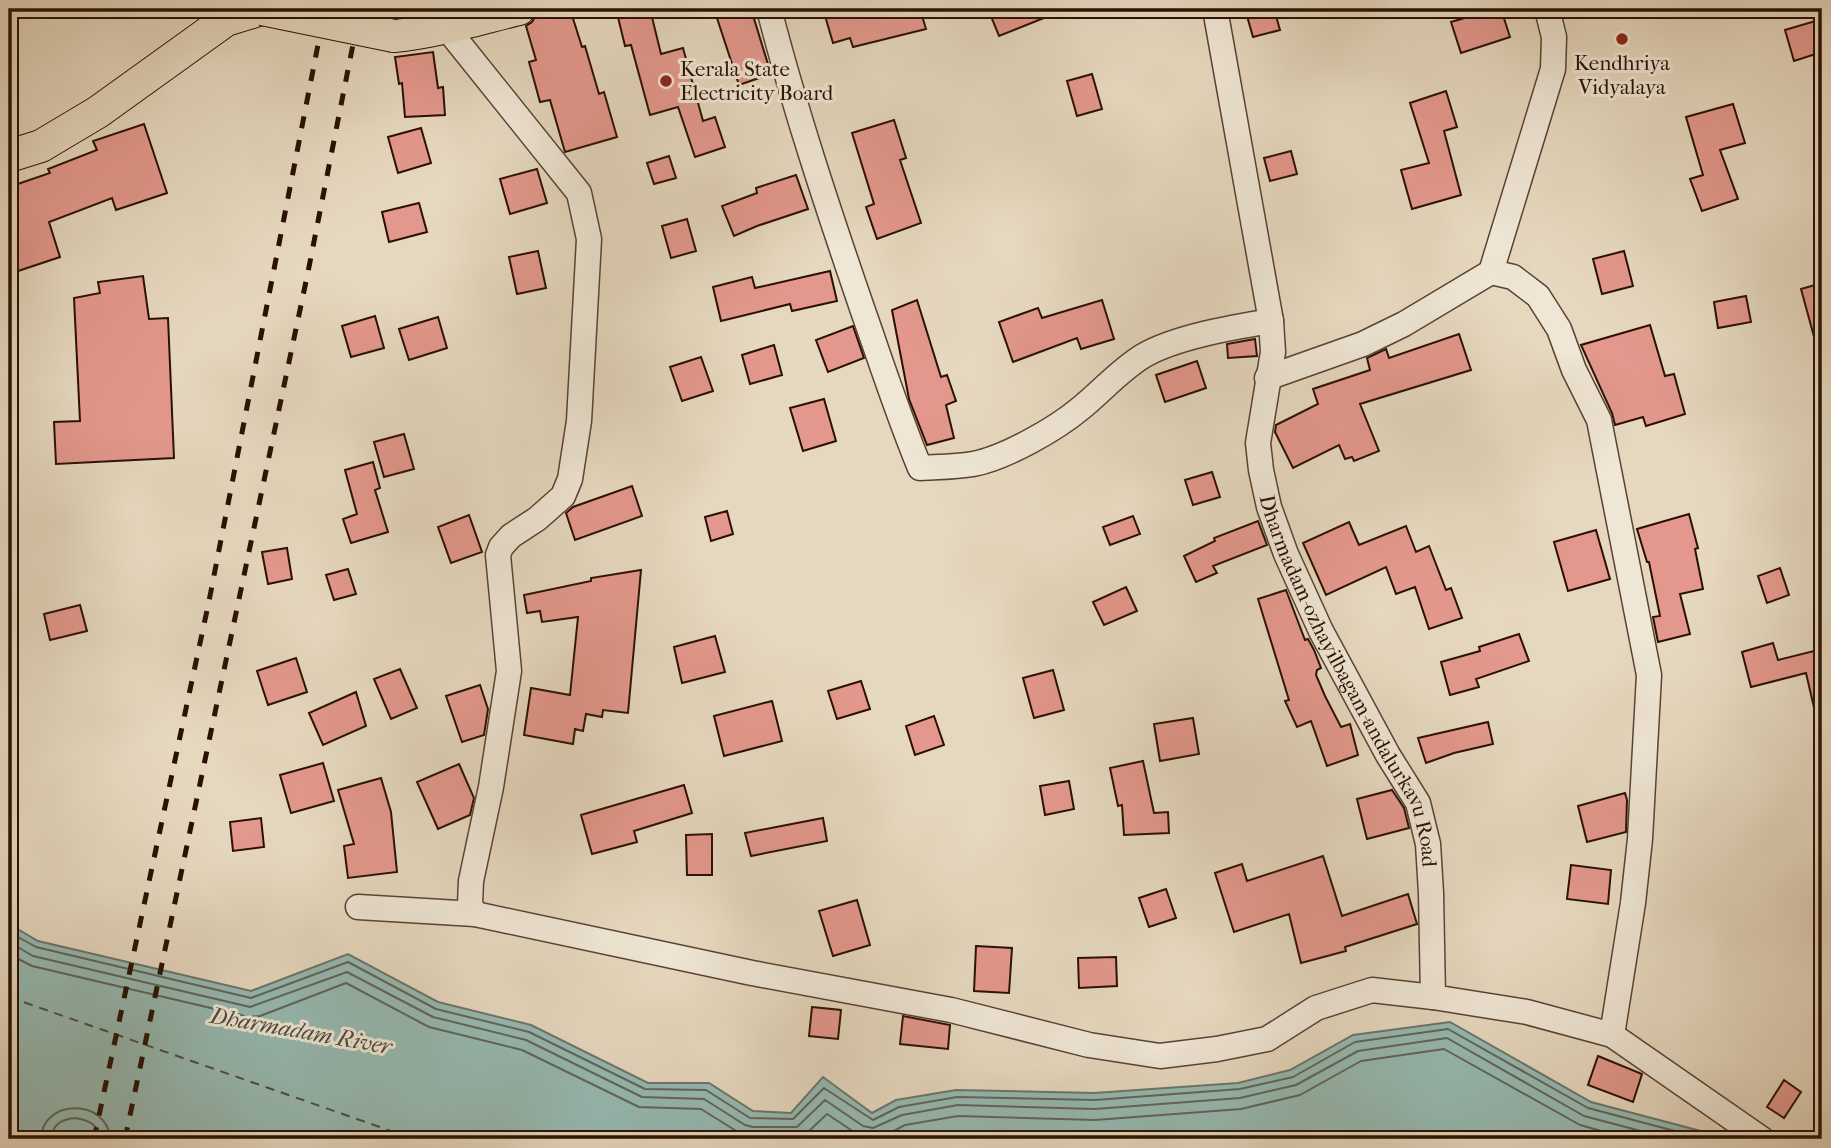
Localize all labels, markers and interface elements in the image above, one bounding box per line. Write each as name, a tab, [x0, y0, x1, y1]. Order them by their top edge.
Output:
marker: Kendhriya Vidyalaya	[1614, 31, 1630, 47]
place label: Kendhriya Vidyalaya	[1574, 51, 1670, 99]
place label: Kerala State Electricity Board	[680, 57, 834, 105]
marker: Kerala State Electricity Board	[658, 73, 674, 89]
street label: Dharmadam-ozhayilbagam-andalurkavu Road	[1255, 493, 1441, 868]
water label: Dharmadam River	[206, 1001, 395, 1061]

